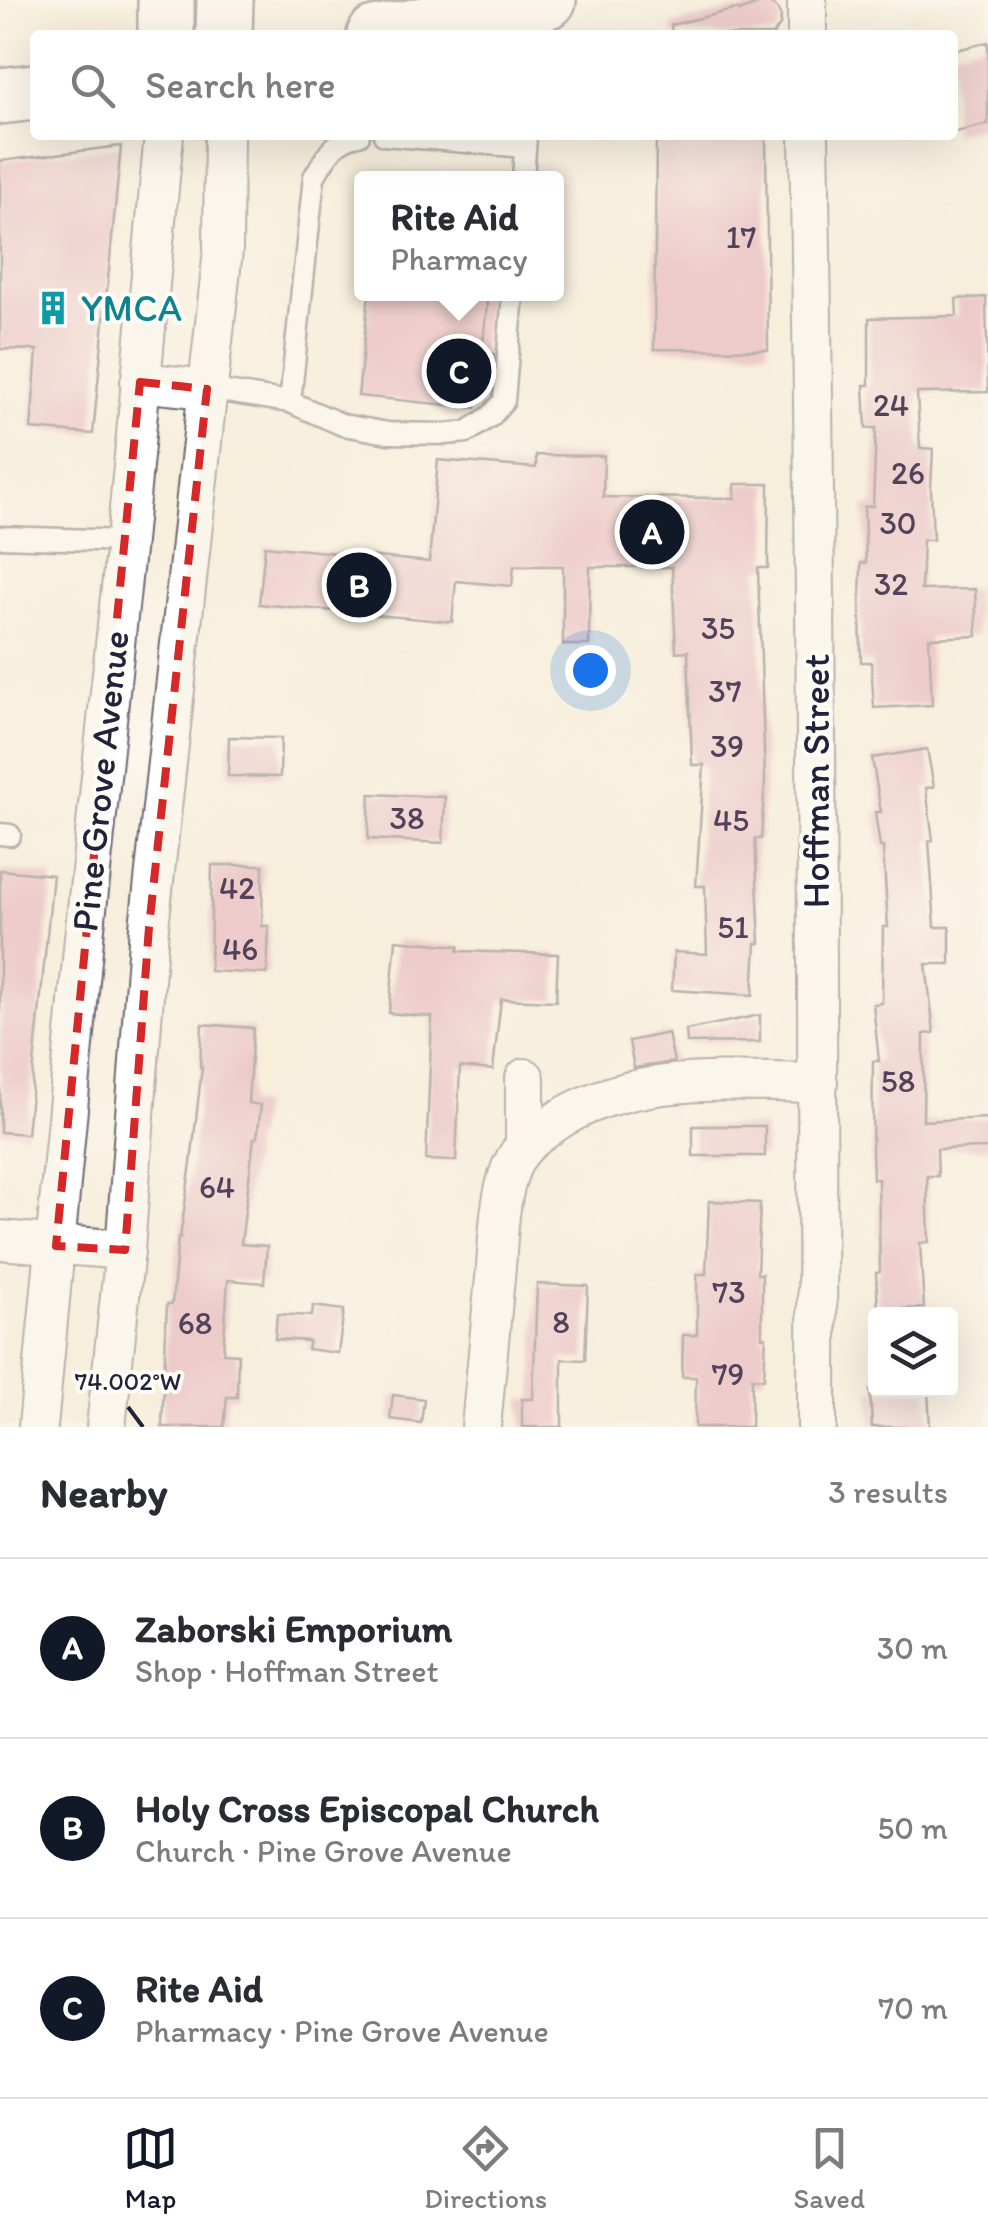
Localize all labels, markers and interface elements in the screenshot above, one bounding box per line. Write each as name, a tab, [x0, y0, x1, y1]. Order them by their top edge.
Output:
search box	[30, 30, 958, 140]
icon: search	[65, 58, 120, 113]
text: Search here	[145, 62, 336, 108]
popup	[354, 171, 564, 301]
text: Rite Aid	[391, 194, 518, 240]
house number: 17	[726, 218, 756, 256]
text: Pharmacy	[391, 240, 527, 278]
place label: YMCA	[81, 285, 182, 331]
building icon: YMCA	[34, 289, 72, 327]
pin: C	[426, 334, 492, 408]
house number: 24	[873, 386, 909, 424]
house number: 26	[891, 454, 925, 492]
pin: A	[620, 494, 684, 570]
house number: 30	[879, 504, 917, 542]
pin: B	[326, 548, 392, 622]
house number: 32	[874, 565, 908, 603]
house number: 35	[701, 609, 735, 647]
street label: Pine Grove Avenue	[61, 628, 139, 934]
your location	[565, 645, 616, 696]
street label: Hoffman Street	[793, 654, 839, 908]
house number: 37	[708, 672, 742, 710]
house number: 39	[710, 727, 744, 765]
house number: 38	[390, 799, 424, 837]
house number: 45	[713, 801, 749, 839]
house number: 42	[219, 869, 255, 907]
house number: 51	[717, 908, 749, 946]
house number: 46	[222, 930, 258, 968]
house number: 58	[881, 1062, 915, 1100]
house number: 64	[199, 1168, 235, 1206]
house number: 73	[712, 1273, 746, 1311]
house number: 8	[552, 1303, 570, 1341]
house number: 68	[178, 1304, 212, 1342]
map controls	[868, 1307, 958, 1397]
button: layers	[868, 1307, 958, 1397]
house number: 79	[712, 1355, 744, 1393]
text: 74.002°W	[75, 1366, 181, 1396]
text: Nearby	[40, 1467, 167, 1518]
text: 3 results	[828, 1473, 948, 1511]
text: Zaborski Emporium	[135, 1606, 452, 1652]
text: A	[62, 1629, 83, 1667]
text: 30 m	[877, 1629, 948, 1667]
text: Shop · Hoffman Street	[135, 1652, 439, 1690]
text: Holy Cross Episcopal Church	[135, 1786, 599, 1832]
text: B	[62, 1809, 83, 1847]
text: 50 m	[877, 1809, 948, 1847]
text: Church · Pine Grove Avenue	[135, 1832, 512, 1870]
text: Rite Aid	[135, 1966, 263, 2012]
text: C	[62, 1989, 83, 2027]
text: 70 m	[878, 1989, 948, 2027]
text: Pharmacy · Pine Grove Avenue	[135, 2012, 549, 2050]
tab: Map	[123, 2121, 178, 2215]
tab: Directions	[424, 2121, 547, 2215]
tab: Saved	[793, 2121, 865, 2215]

